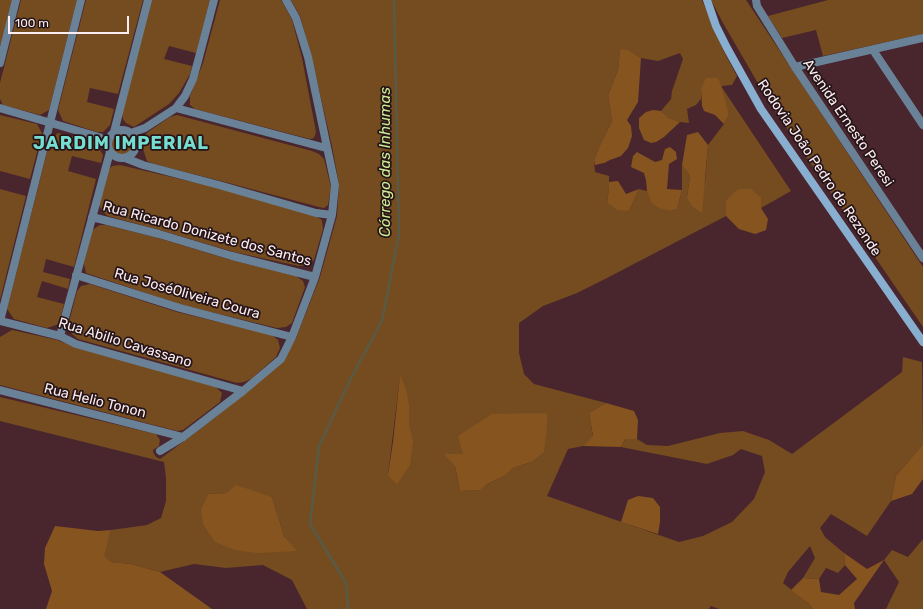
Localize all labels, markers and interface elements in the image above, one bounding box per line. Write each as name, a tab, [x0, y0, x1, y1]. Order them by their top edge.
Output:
scale bar	[10, 8, 131, 34]
text: 100 m	[15, 16, 49, 30]
street label: Avenida Ernesto Peresi	[799, 56, 897, 190]
street label: Rodovia João Pedro de Rezende	[753, 77, 885, 259]
water label: Córrego das Inhumas	[377, 87, 395, 237]
district label: JARDIM IMPERIAL	[33, 133, 209, 155]
street label: Rua Ricardo Donizete dos Santos	[101, 198, 313, 270]
street label: Rua JoséOliveira Coura	[112, 265, 262, 323]
street label: Rua Abilio Cavassano	[56, 315, 194, 371]
street label: Rua Helio Tonon	[42, 380, 148, 422]

